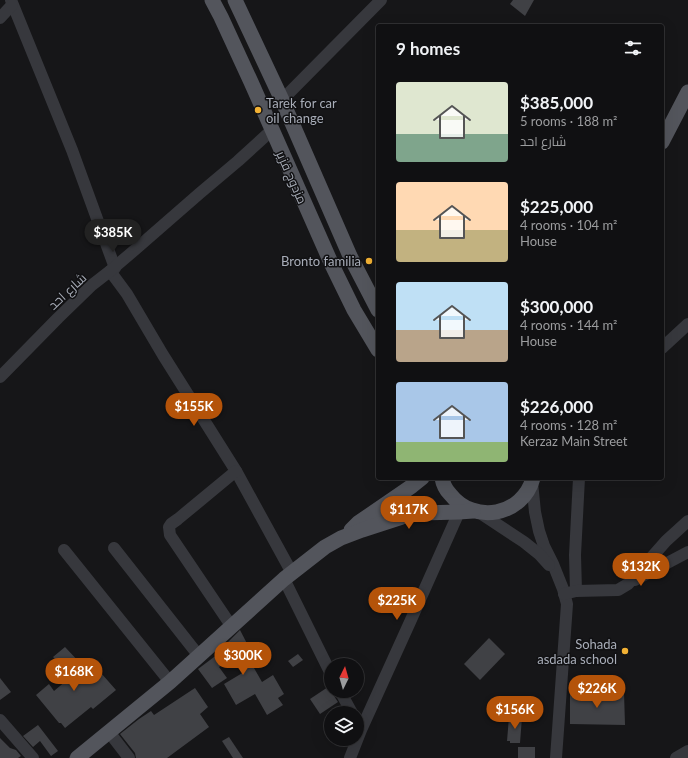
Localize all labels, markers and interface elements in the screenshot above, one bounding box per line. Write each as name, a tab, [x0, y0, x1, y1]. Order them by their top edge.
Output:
icon: filters	[622, 37, 644, 59]
text: 9 homes	[396, 38, 460, 59]
text: $385,000	[520, 92, 593, 113]
place label: Tarek for car oil change	[266, 95, 337, 126]
icon: home	[428, 98, 476, 146]
marker: Tarek for car oil change	[253, 105, 263, 115]
text: 5 rooms · 188 m²	[520, 113, 617, 129]
text: شارع احد	[520, 133, 566, 149]
street label: مزدوج قزير	[272, 147, 311, 207]
text: $225,000	[520, 196, 593, 217]
icon: home	[428, 198, 476, 246]
text: 4 rooms · 104 m²	[520, 217, 617, 233]
pin: $385K	[85, 219, 141, 253]
text: $385K	[93, 224, 133, 240]
text: House	[520, 233, 557, 249]
place label: Bronto familia	[281, 253, 361, 269]
marker: Bronto familia	[364, 256, 374, 266]
street label: شارع احد	[45, 269, 90, 313]
text: $300,000	[520, 296, 593, 317]
icon: home	[428, 298, 476, 346]
text: 4 rooms · 144 m²	[520, 317, 617, 333]
text: House	[520, 333, 557, 349]
pin: $155K	[166, 393, 222, 427]
text: $226,000	[520, 396, 593, 417]
text: $155K	[174, 398, 214, 414]
icon: home	[428, 398, 476, 446]
text: 4 rooms · 128 m²	[520, 417, 617, 433]
text: Kerzaz Main Street	[520, 433, 628, 449]
pin: $117K	[381, 496, 437, 530]
text: $117K	[389, 501, 429, 517]
pin: $132K	[613, 553, 669, 587]
text: $132K	[621, 558, 661, 574]
pin: $225K	[369, 587, 425, 621]
text: $225K	[377, 592, 417, 608]
place label: Sohada asdada school	[537, 636, 617, 667]
pin: $300K	[215, 642, 271, 676]
marker: Sohada asdada school	[620, 646, 630, 656]
text: $300K	[223, 647, 263, 663]
pin: $168K	[46, 658, 102, 692]
north arrow	[324, 658, 364, 698]
map controls	[324, 658, 364, 746]
text: $168K	[54, 663, 94, 679]
pin: $226K	[569, 675, 625, 709]
text: $226K	[577, 680, 617, 696]
pin: $156K	[487, 696, 543, 730]
text: $156K	[495, 701, 535, 717]
button: layers	[324, 706, 364, 746]

